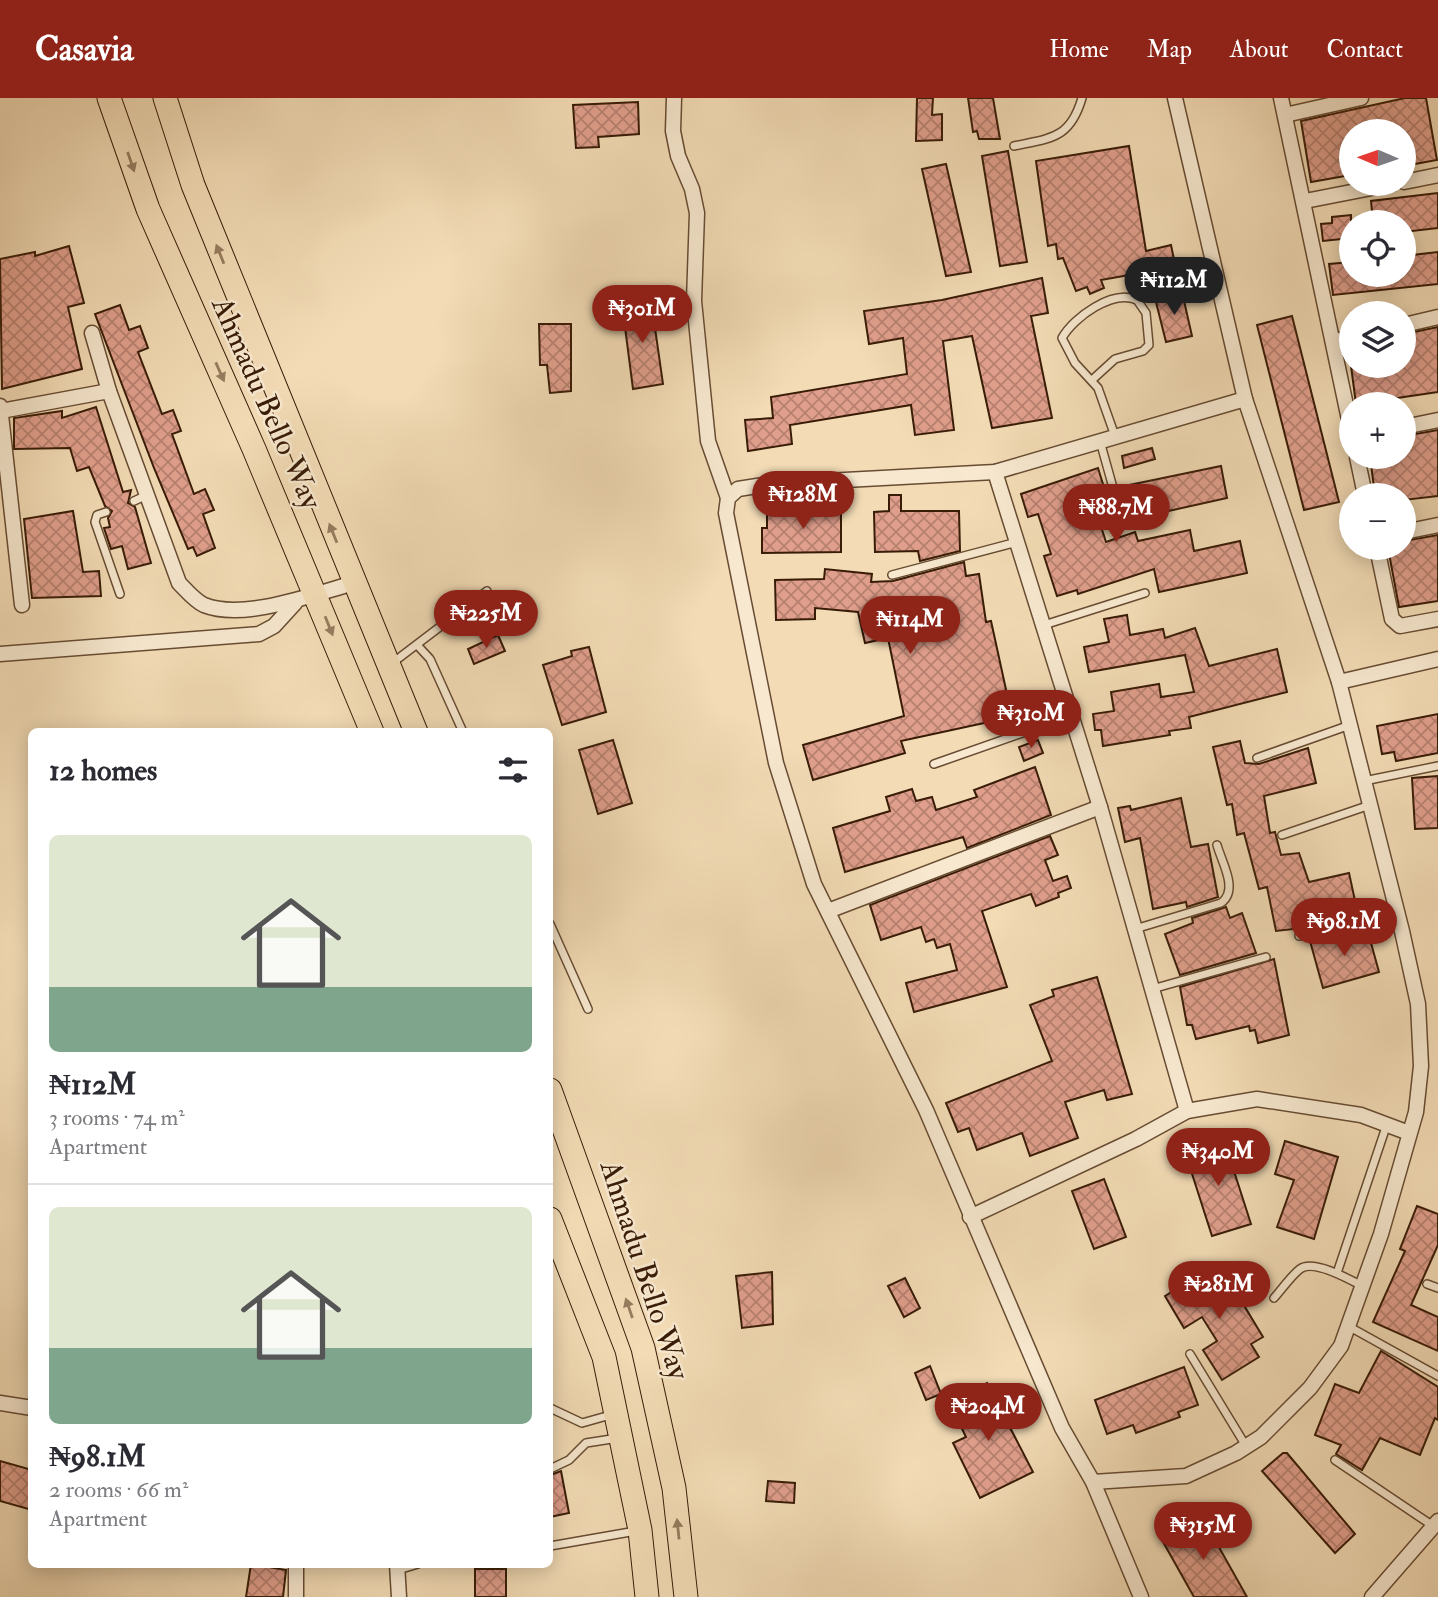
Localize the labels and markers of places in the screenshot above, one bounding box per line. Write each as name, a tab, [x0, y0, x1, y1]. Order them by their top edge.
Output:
pin: ₦112M	[1125, 258, 1223, 317]
pin: ₦301M	[593, 286, 691, 345]
pin: ₦128M	[754, 472, 852, 531]
pin: ₦88.7M	[1059, 484, 1173, 544]
pin: ₦225M	[437, 590, 535, 650]
pin: ₦114M	[861, 596, 959, 656]
pin: ₦310M	[982, 690, 1080, 750]
pin: ₦98.1M	[1287, 898, 1401, 958]
pin: ₦340M	[1169, 1128, 1267, 1188]
pin: ₦281M	[1170, 1262, 1268, 1321]
pin: ₦204M	[939, 1384, 1037, 1443]
pin: ₦315M	[1154, 1502, 1252, 1562]

